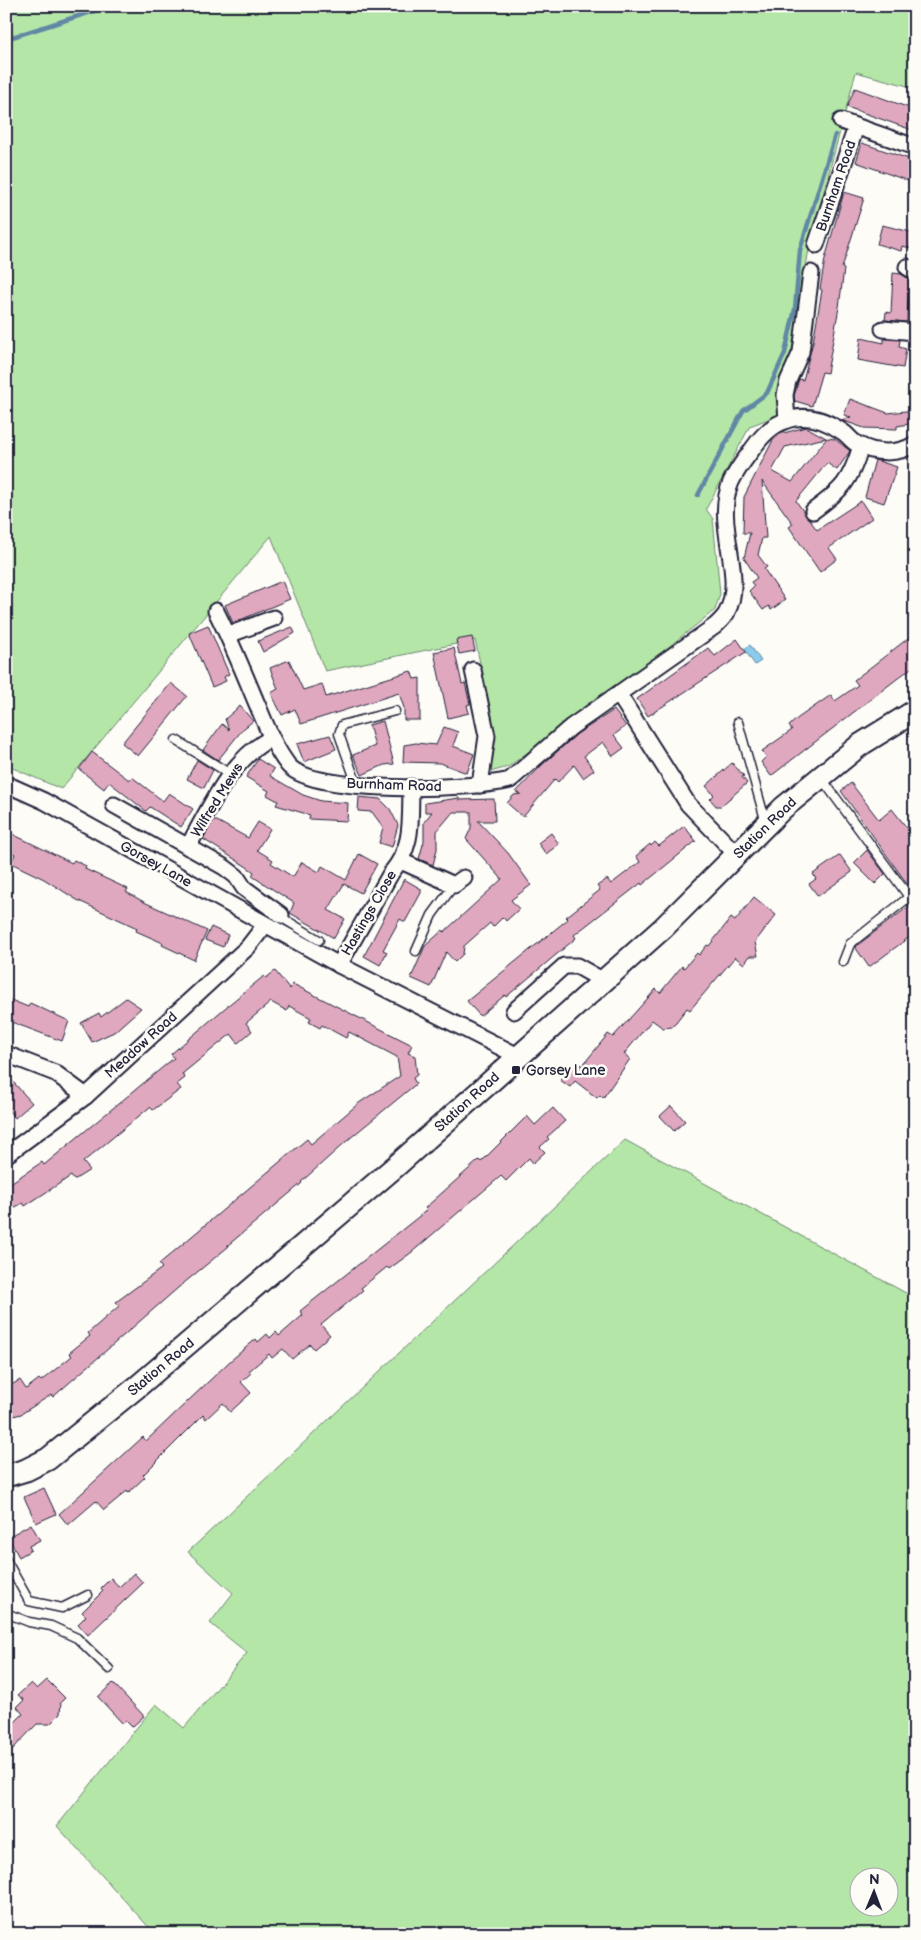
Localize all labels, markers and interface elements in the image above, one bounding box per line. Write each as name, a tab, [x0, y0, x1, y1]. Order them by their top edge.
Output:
street label: Burnham Road	[812, 138, 860, 234]
street label: Wilfred Mews	[187, 760, 247, 840]
street label: Burnham Road	[346, 775, 442, 795]
street label: Station Road	[730, 794, 800, 862]
street label: Gorsey Lane	[117, 837, 195, 891]
street label: Hastings Close	[338, 867, 400, 959]
street label: Meadow Road	[101, 1008, 181, 1082]
place label: Gorsey Lane	[526, 1062, 606, 1079]
marker: Gorsey Lane	[510, 1064, 522, 1076]
street label: Station Road	[431, 1068, 503, 1136]
street label: Station Road	[124, 1334, 198, 1400]
north arrow	[848, 1868, 898, 1918]
text: N	[869, 1871, 880, 1888]

